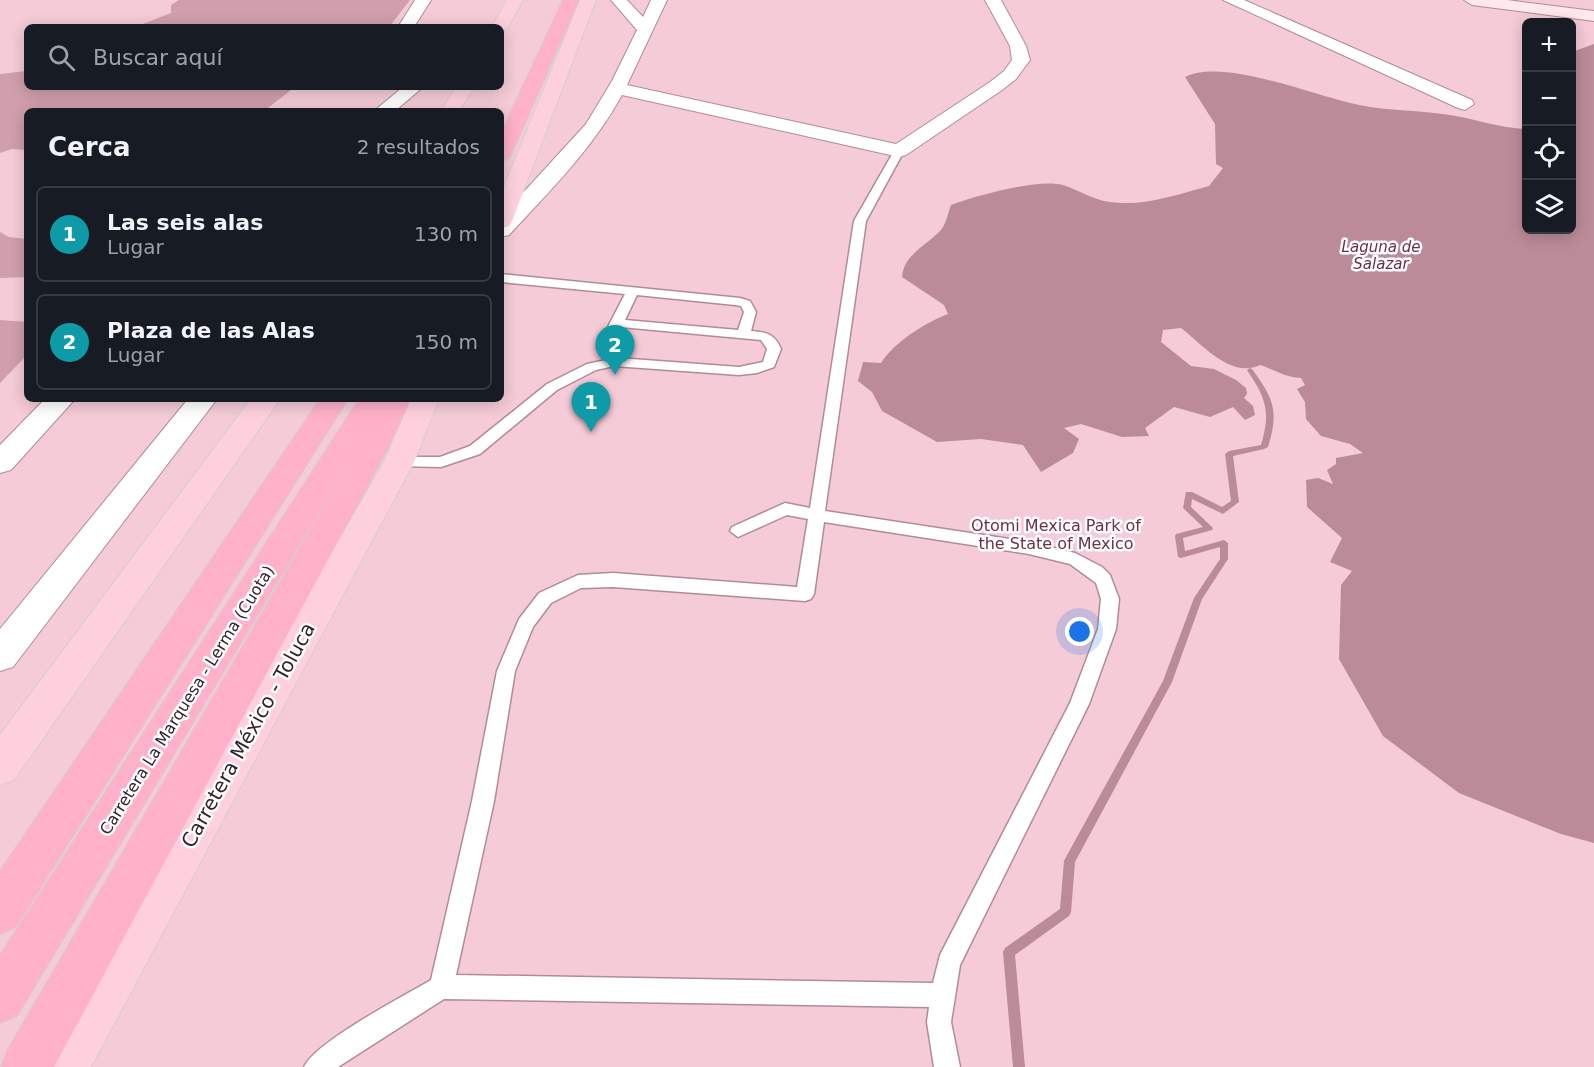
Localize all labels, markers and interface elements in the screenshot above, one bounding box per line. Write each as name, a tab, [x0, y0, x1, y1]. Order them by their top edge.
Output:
map controls	[1522, 18, 1576, 234]
button: +	[1522, 18, 1576, 72]
search box	[24, 24, 504, 90]
icon: search	[45, 41, 78, 74]
text: Buscar aquí	[93, 45, 223, 70]
button: −	[1522, 72, 1576, 126]
button: locate	[1522, 126, 1576, 180]
text: Cerca	[48, 132, 131, 162]
text: 2 resultados	[357, 135, 480, 159]
button: layers	[1522, 180, 1576, 234]
text: Las seis alas	[107, 210, 263, 235]
text: 1	[63, 222, 76, 246]
text: 130 m	[414, 222, 478, 246]
text: Lugar	[107, 235, 164, 259]
water label: Laguna de Salazar	[1342, 238, 1420, 273]
text: Plaza de las Alas	[107, 318, 315, 343]
pin: 2	[596, 326, 634, 375]
text: 2	[63, 330, 76, 354]
text: 150 m	[414, 330, 478, 354]
text: Lugar	[107, 343, 164, 367]
pin: 1	[572, 382, 610, 432]
park label: Otomi Mexica Park of the State of Mexico	[971, 516, 1141, 553]
street label: Carretera La Marquesa - Lerma (Cuota)	[96, 562, 278, 838]
your location	[1065, 617, 1094, 646]
street label: Carretera México - Toluca	[176, 618, 320, 852]

